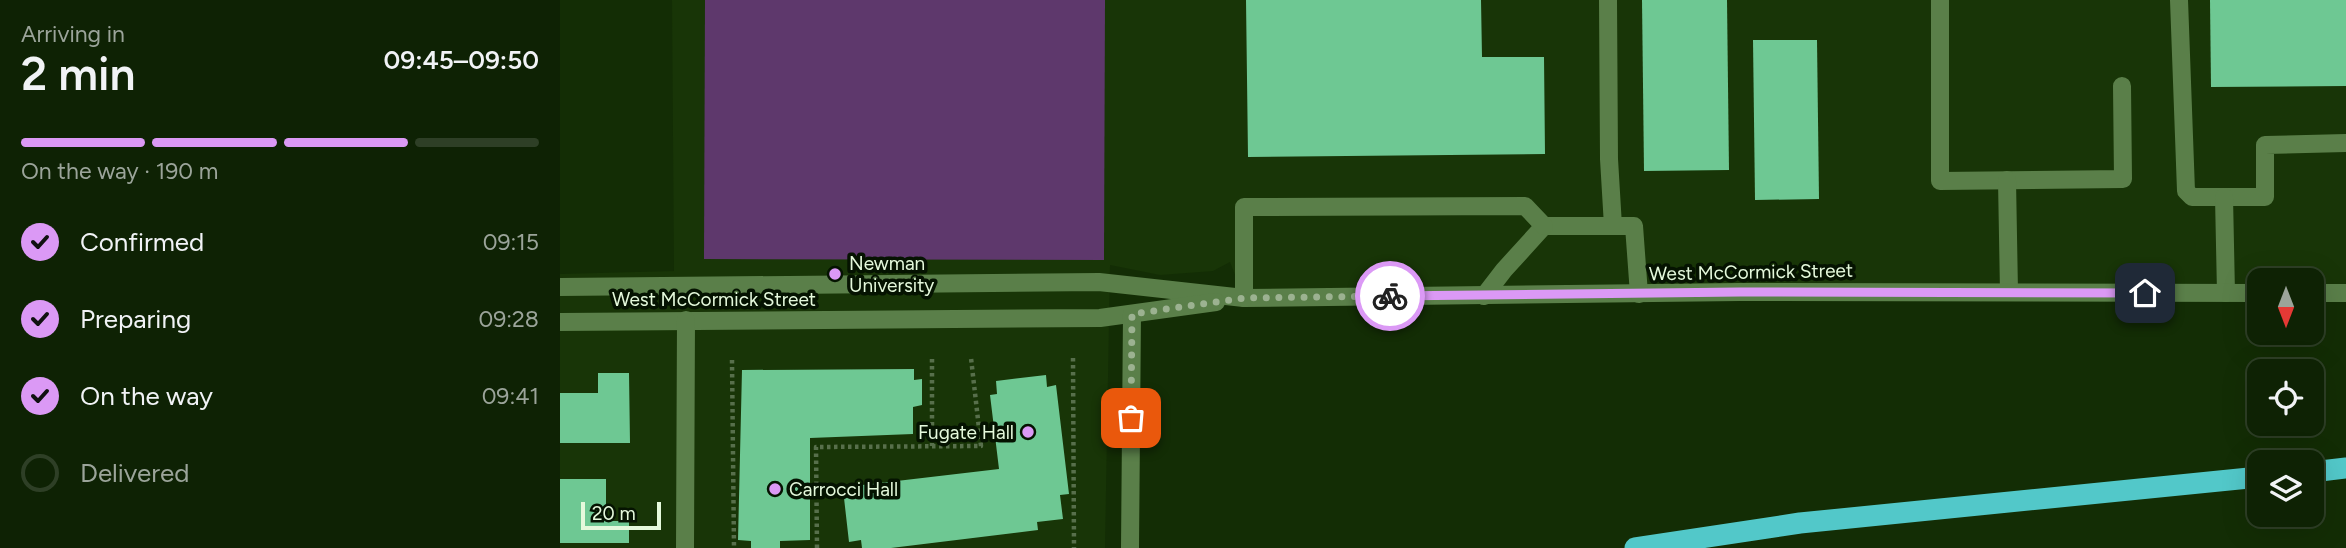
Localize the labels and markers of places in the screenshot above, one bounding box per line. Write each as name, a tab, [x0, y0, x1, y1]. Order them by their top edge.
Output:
place label: Newman University	[849, 252, 934, 297]
pin	[2115, 263, 2175, 323]
marker: Newman University	[827, 266, 843, 282]
pin	[1101, 388, 1161, 448]
place label: Fugate Hall	[918, 421, 1014, 444]
marker: Fugate Hall	[1020, 424, 1036, 440]
place label: Carrocci Hall	[789, 478, 898, 501]
marker: Carrocci Hall	[767, 481, 783, 497]

